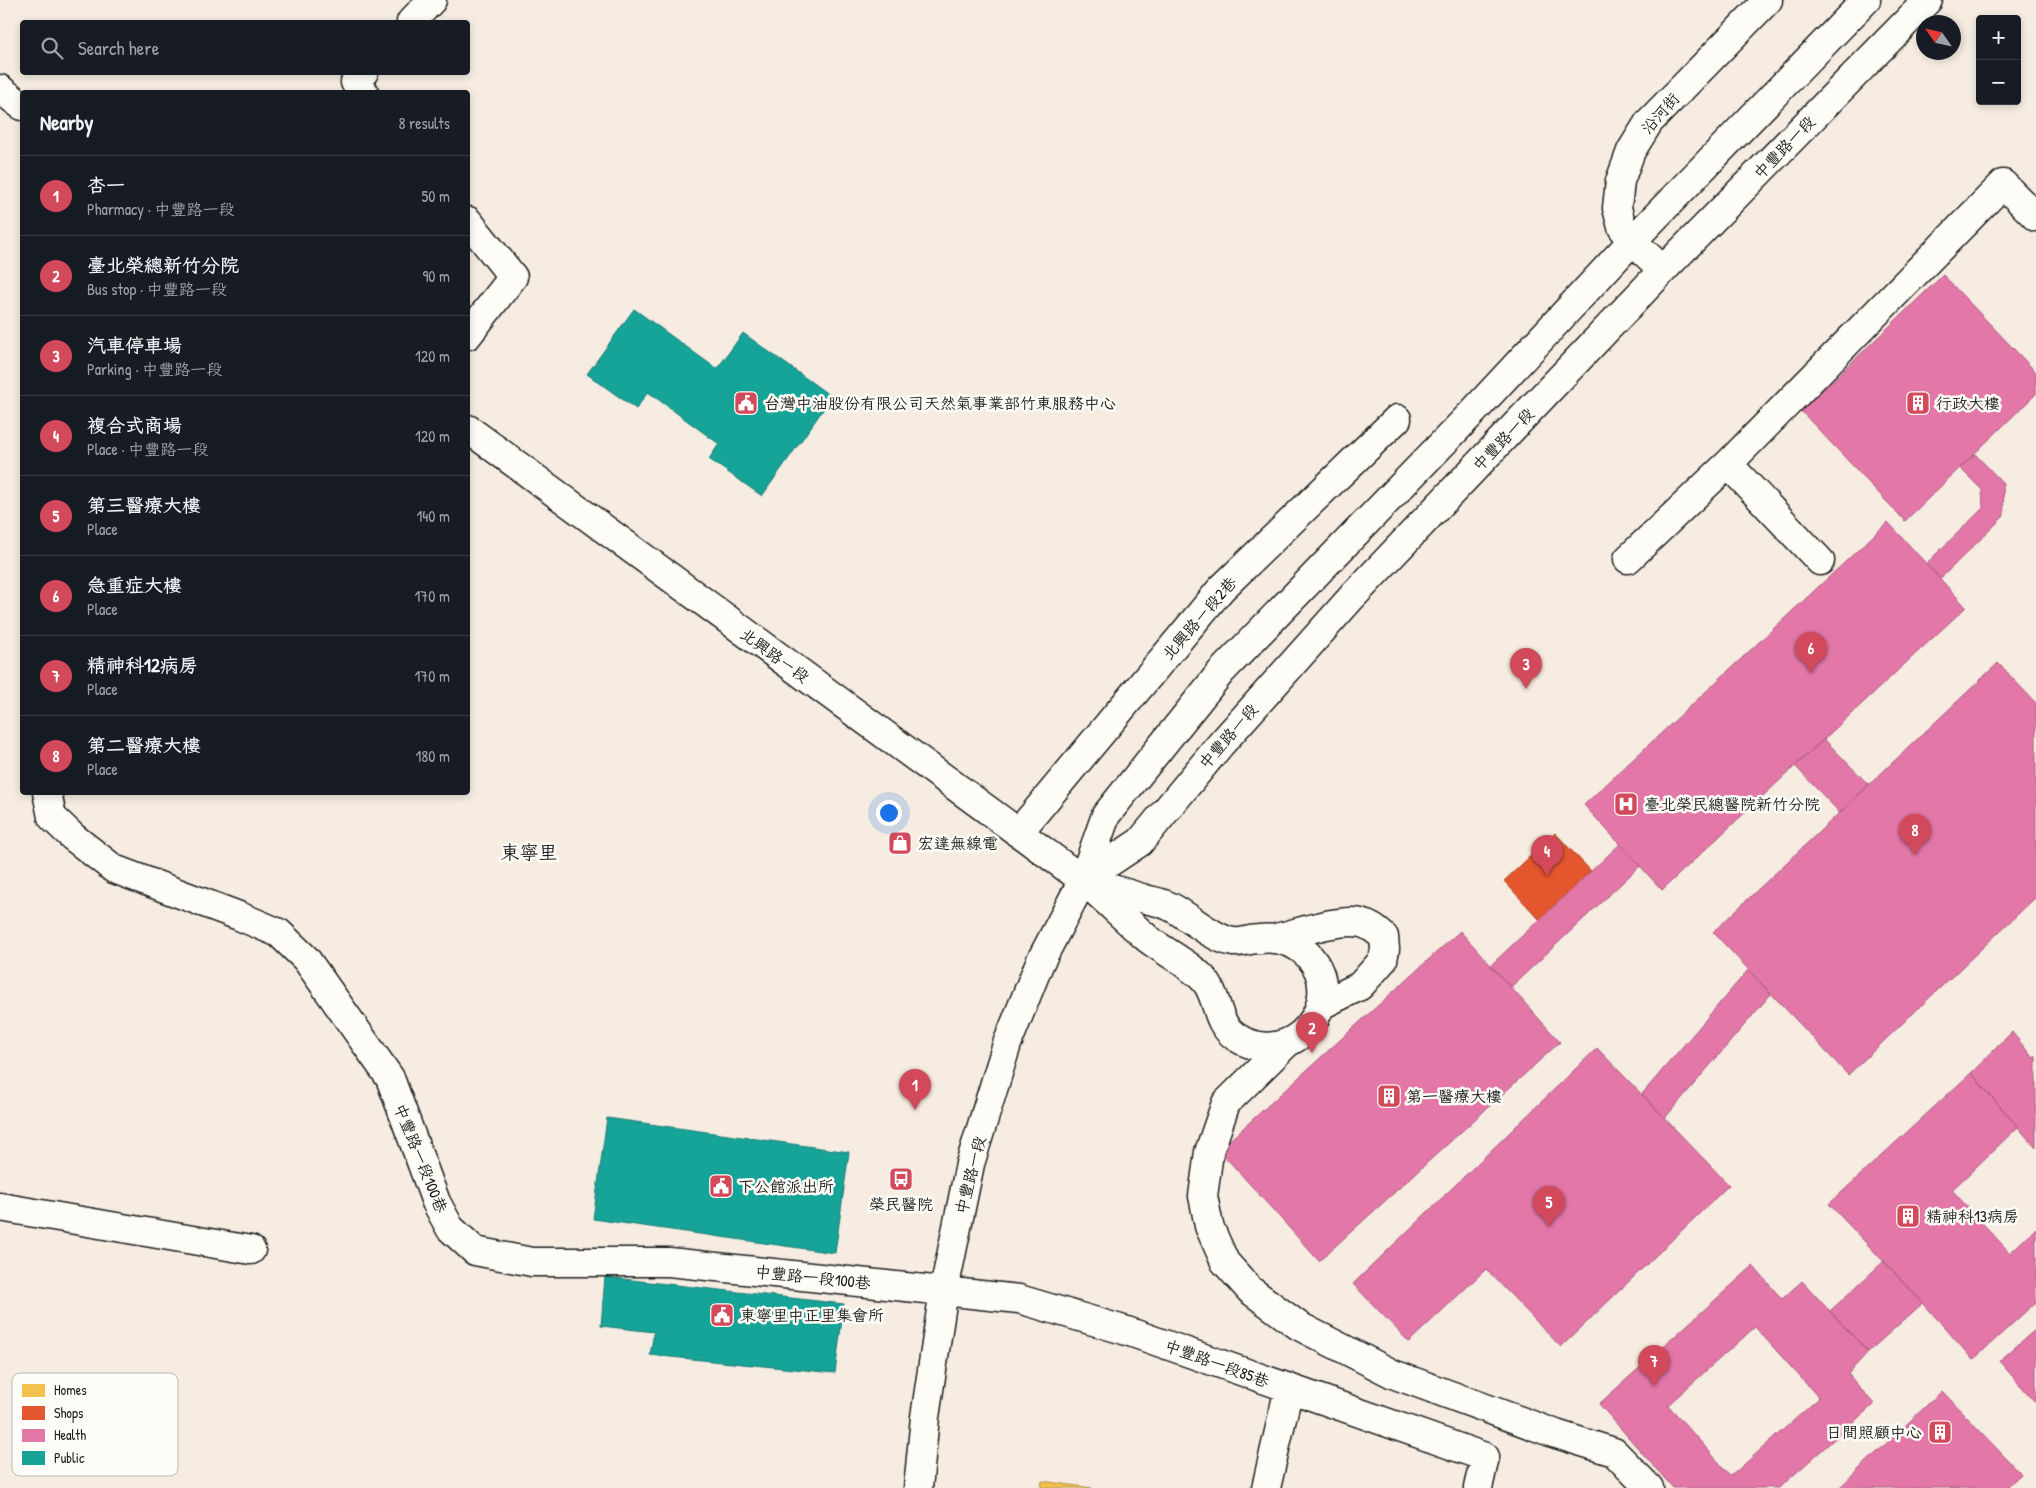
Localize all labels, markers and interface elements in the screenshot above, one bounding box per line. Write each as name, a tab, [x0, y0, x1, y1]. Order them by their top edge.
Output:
north arrow	[1916, 15, 1961, 60]
map controls	[1976, 15, 2021, 105]
button: +	[1976, 15, 2021, 60]
search box	[20, 20, 470, 75]
icon: search	[38, 34, 66, 62]
text: Search here	[78, 35, 159, 61]
button: −	[1976, 60, 2021, 105]
street label: 沿河街	[1636, 88, 1684, 138]
text: Nearby	[40, 108, 93, 137]
street label: 中豐路一段	[1748, 111, 1820, 183]
text: 8 results	[398, 112, 450, 134]
text: 杏一	[87, 172, 125, 198]
text: 1	[53, 185, 59, 207]
text: 50 m	[422, 185, 450, 207]
text: Pharmacy · 中豐路一段	[87, 198, 235, 220]
text: 臺北榮總新竹分院	[87, 252, 239, 278]
text: 2	[52, 265, 60, 287]
text: 90 m	[422, 265, 450, 287]
text: Bus stop · 中豐路一段	[87, 278, 227, 300]
text: 汽車停車場	[87, 332, 182, 358]
text: 3	[52, 345, 60, 367]
text: 120 m	[415, 345, 450, 367]
text: Parking · 中豐路一段	[87, 358, 222, 380]
public building icon: 台灣中油股份有限公司天然氣事業部竹東服務中心	[733, 390, 759, 416]
building icon: 行政大樓	[1905, 390, 1931, 416]
place label: 台灣中油股份有限公司天然氣事業部竹東服務中心	[764, 392, 1116, 414]
place label: 行政大樓	[1936, 392, 2000, 414]
street label: 中豐路一段	[1467, 403, 1539, 475]
text: 複合式商場	[87, 412, 182, 438]
text: 4	[53, 425, 59, 447]
text: 120 m	[415, 425, 450, 447]
text: Place · 中豐路一段	[87, 438, 208, 460]
text: 第三醫療大樓	[87, 492, 201, 518]
text: 5	[53, 505, 59, 527]
text: 140 m	[416, 505, 450, 527]
text: Place	[87, 518, 118, 540]
text: 急重症大樓	[87, 572, 182, 598]
street label: 北興路ㄧ段2巷	[1157, 572, 1241, 664]
text: 6	[53, 585, 59, 607]
text: 170 m	[415, 585, 450, 607]
text: Place	[87, 598, 118, 620]
street label: 北興路ㄧ段	[736, 623, 814, 687]
pin: 6	[1795, 632, 1827, 673]
pin: 3	[1510, 648, 1542, 689]
text: 精神科12病房	[87, 652, 198, 678]
text: 7	[52, 665, 60, 687]
text: 170 m	[415, 665, 450, 687]
text: Place	[87, 678, 118, 700]
street label: 中豐路一段	[1193, 699, 1263, 773]
text: 第二醫療大樓	[87, 732, 201, 758]
text: 8	[53, 745, 59, 767]
text: 180 m	[416, 745, 450, 767]
text: Place	[87, 758, 118, 780]
hospital icon: 臺北榮民總醫院新竹分院	[1613, 791, 1639, 817]
place label: 臺北榮民總醫院新竹分院	[1644, 793, 1820, 815]
your location	[876, 800, 902, 826]
pin: 8	[1899, 814, 1931, 855]
shop icon: 宏達無線電	[887, 830, 913, 856]
place label: 宏達無線電	[918, 832, 998, 854]
pin: 4	[1531, 835, 1563, 876]
district label: 東寧里	[500, 839, 558, 865]
pin: 2	[1296, 1012, 1328, 1053]
pin: 1	[899, 1069, 931, 1110]
building icon: 第一醫療大樓	[1376, 1083, 1402, 1109]
place label: 第一醫療大樓	[1406, 1085, 1502, 1107]
street label: 中豐路一段100巷	[389, 1100, 453, 1216]
street label: 中豐路一段	[950, 1134, 990, 1216]
bus stop icon: 榮民醫院	[888, 1166, 914, 1192]
public building icon: 下公館派出所	[708, 1173, 734, 1199]
place label: 下公館派出所	[738, 1175, 834, 1197]
pin: 5	[1533, 1186, 1565, 1227]
place label: 榮民醫院	[869, 1193, 933, 1215]
building icon: 精神科13病房	[1895, 1203, 1921, 1229]
place label: 精神科13病房	[1926, 1205, 2019, 1227]
street label: 中豐路一段100巷	[754, 1260, 872, 1294]
public building icon: 東寧里中正里集會所	[709, 1302, 735, 1328]
place label: 東寧里中正里集會所	[740, 1304, 884, 1326]
street label: 中豐路一段85巷	[1162, 1334, 1272, 1392]
pin: 7	[1638, 1345, 1670, 1386]
legend	[12, 1373, 178, 1476]
text: Homes	[54, 1380, 87, 1399]
text: Shops	[54, 1403, 83, 1423]
building icon: 日間照顧中心	[1927, 1419, 1953, 1445]
place label: 日間照顧中心	[1826, 1421, 1922, 1443]
text: Health	[54, 1425, 86, 1444]
text: Public	[54, 1448, 85, 1467]

